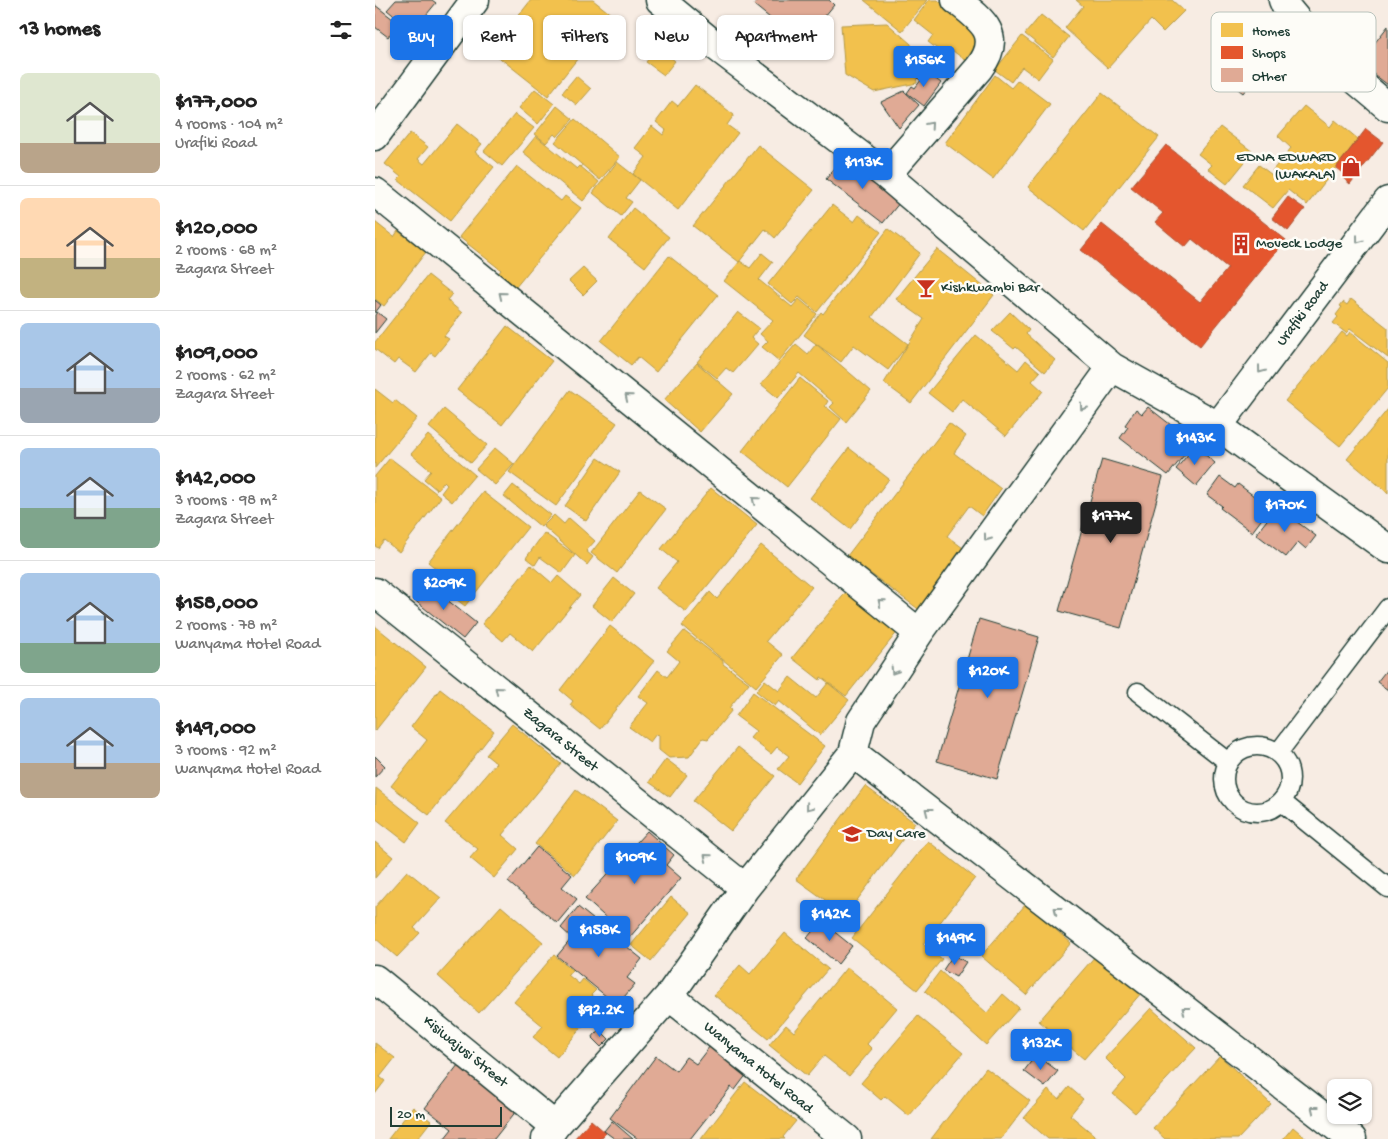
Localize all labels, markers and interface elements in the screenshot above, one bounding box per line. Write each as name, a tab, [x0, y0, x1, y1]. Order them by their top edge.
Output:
legend	[1211, 12, 1376, 92]
chip: Buy	[390, 15, 453, 60]
chip: Rent	[463, 15, 533, 60]
chip: Filters	[543, 15, 626, 60]
chip: New	[636, 15, 707, 60]
chip: Apartment	[717, 15, 834, 60]
icon: filters	[327, 16, 355, 44]
text: 13 homes	[20, 18, 100, 43]
text: Homes	[1252, 24, 1290, 41]
pin: $156K	[889, 46, 959, 88]
text: Shops	[1252, 46, 1286, 63]
text: $156K	[905, 52, 943, 71]
text: Other	[1252, 69, 1287, 86]
text: $177,000	[175, 91, 257, 116]
icon: home	[60, 93, 120, 153]
text: 4 rooms · 104 m²	[175, 116, 283, 135]
one-way arrow	[924, 122, 933, 131]
text: Urafiki Road	[175, 135, 256, 154]
pin: $113K	[828, 148, 898, 190]
place label: EDNA EDWARD (WAKALA)	[1236, 149, 1336, 184]
text: $113K	[844, 154, 882, 173]
shop icon: EDNA EDWARD (WAKALA)	[1340, 156, 1362, 178]
text: $120,000	[175, 217, 258, 242]
icon: home	[60, 218, 120, 278]
building icon: Moveck Lodge	[1230, 233, 1252, 255]
one-way arrow	[1356, 234, 1364, 243]
place label: Moveck Lodge	[1256, 235, 1342, 253]
text: 2 rooms · 68 m²	[175, 242, 277, 261]
text: Zagara Street	[175, 261, 273, 280]
bar icon: Kishkwambi Bar	[915, 277, 937, 299]
street label: Urafiki Road	[1273, 277, 1334, 350]
place label: Kishkwambi Bar	[941, 279, 1041, 297]
one-way arrow	[499, 292, 508, 300]
text: $109,000	[175, 342, 258, 367]
icon: home	[60, 343, 120, 403]
one-way arrow	[1258, 364, 1266, 373]
text: 2 rooms · 62 m²	[175, 367, 276, 386]
text: Zagara Street	[175, 386, 273, 405]
one-way arrow	[625, 394, 634, 403]
one-way arrow	[1080, 401, 1089, 411]
pin: $143K	[1160, 424, 1230, 466]
text: $143K	[1176, 430, 1214, 449]
text: $142,000	[175, 467, 256, 492]
icon: home	[60, 468, 120, 528]
pin: $170K	[1250, 490, 1320, 533]
text: 3 rooms · 98 m²	[175, 492, 277, 511]
one-way arrow	[751, 496, 760, 505]
text: $170K	[1265, 497, 1305, 516]
pin: $177K	[1076, 502, 1146, 544]
text: $177K	[1091, 508, 1131, 527]
text: Zagara Street	[175, 511, 273, 530]
one-way arrow	[984, 532, 993, 542]
pin: $209K	[409, 568, 479, 611]
text: $209K	[424, 575, 464, 594]
text: $158,000	[175, 592, 258, 617]
icon: home	[60, 593, 120, 653]
one-way arrow	[878, 599, 887, 607]
text: 2 rooms · 78 m²	[175, 617, 277, 636]
text: Wanyama Hotel Road	[175, 636, 320, 655]
pin: $120K	[953, 656, 1023, 699]
text: $120K	[968, 663, 1008, 682]
one-way arrow	[890, 666, 900, 675]
one-way arrow	[494, 687, 503, 696]
street label: Zagara Street	[519, 704, 603, 777]
text: $149,000	[175, 717, 256, 742]
icon: home	[60, 718, 120, 778]
text: 3 rooms · 92 m²	[175, 742, 277, 761]
text: Wanyama Hotel Road	[175, 761, 320, 780]
one-way arrow	[807, 801, 815, 810]
one-way arrow	[925, 808, 934, 816]
school or university icon: Day Care	[841, 823, 863, 845]
place label: Day Care	[866, 825, 926, 843]
pin: $109K	[600, 842, 670, 885]
text: $109K	[615, 849, 655, 868]
one-way arrow	[704, 855, 713, 863]
pin: $142K	[795, 900, 865, 942]
text: $142K	[811, 906, 849, 925]
one-way arrow	[1054, 908, 1063, 916]
pin: $158K	[564, 916, 634, 958]
text: $158K	[579, 922, 619, 941]
pin: $149K	[920, 924, 990, 966]
text: $149K	[936, 930, 974, 949]
pin: $92.2K	[559, 996, 641, 1038]
text: $92.2K	[578, 1002, 622, 1021]
one-way arrow	[1182, 1007, 1191, 1015]
street label: Kisiwajusi Street	[419, 1012, 513, 1093]
street label: Wanyama Hotel Road	[699, 1018, 818, 1119]
pin: $132K	[1006, 1028, 1076, 1071]
text: $132K	[1022, 1035, 1060, 1054]
map controls	[1327, 1079, 1372, 1124]
button: layers	[1327, 1079, 1372, 1124]
scale bar	[390, 1104, 503, 1127]
text: 20 m	[397, 1107, 425, 1124]
one-way arrow	[1311, 1107, 1320, 1115]

